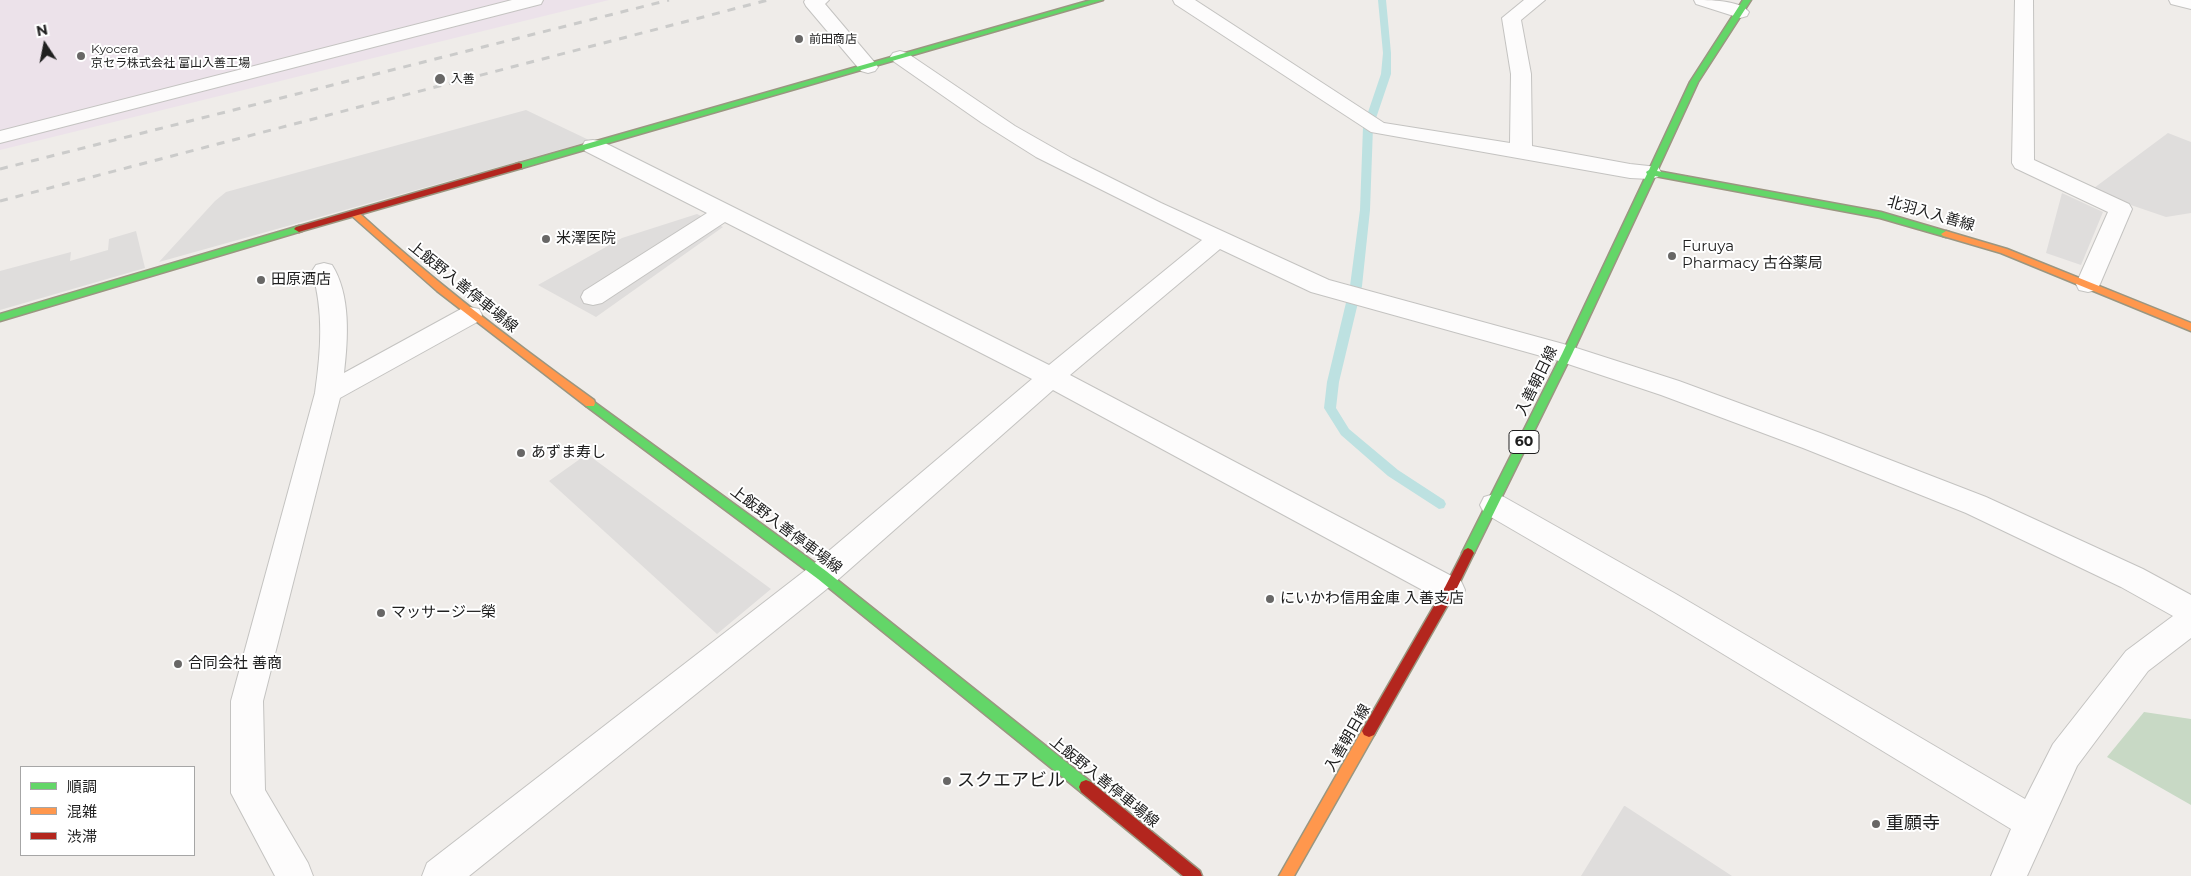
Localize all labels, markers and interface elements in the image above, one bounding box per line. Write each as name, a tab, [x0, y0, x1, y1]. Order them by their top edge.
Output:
north arrow	[20, 20, 70, 70]
text: N	[35, 20, 49, 40]
place label: 前田商店	[809, 32, 857, 46]
marker: 前田商店	[793, 33, 805, 45]
place label: Kyocera 京セラ株式会社 富山入善工場	[91, 42, 250, 70]
marker: Kyocera 京セラ株式会社 富山入善工場	[75, 50, 87, 62]
marker: 入善	[433, 72, 447, 86]
place label: 入善	[451, 72, 475, 86]
street label: 北羽入入善線	[1885, 193, 1977, 235]
place label: 米澤医院	[556, 230, 616, 248]
marker: 米澤医院	[540, 233, 552, 245]
street label: 上飯野入善停車場線	[405, 238, 521, 336]
place label: Furuya Pharmacy 古谷薬局	[1682, 238, 1823, 273]
marker: Furuya Pharmacy 古谷薬局	[1666, 250, 1678, 262]
place label: 田原酒店	[271, 271, 331, 289]
marker: 田原酒店	[255, 274, 267, 286]
street label: 入善朝日線	[1512, 343, 1562, 419]
road number: 60	[1509, 431, 1539, 454]
place label: あずま寿し	[531, 444, 606, 462]
marker: あずま寿し	[515, 447, 527, 459]
street label: 上飯野入善停車場線	[727, 482, 845, 578]
place label: にいかわ信用金庫 入善支店	[1280, 590, 1464, 608]
marker: にいかわ信用金庫 入善支店	[1264, 593, 1276, 605]
place label: マッサージ一榮	[391, 604, 496, 622]
marker: マッサージ一榮	[375, 607, 387, 619]
place label: 合同会社 善商	[188, 655, 282, 673]
marker: 合同会社 善商	[172, 658, 184, 670]
street label: 入善朝日線	[1321, 701, 1375, 775]
street label: 上飯野入善停車場線	[1046, 733, 1162, 831]
legend	[20, 766, 195, 856]
place label: スクエアビル	[957, 770, 1065, 792]
marker: スクエアビル	[941, 775, 953, 787]
text: 順調	[67, 777, 97, 796]
text: 混雑	[67, 802, 97, 821]
place label: 重願寺	[1886, 813, 1940, 835]
marker: 重願寺	[1870, 818, 1882, 830]
text: 渋滞	[67, 827, 97, 846]

